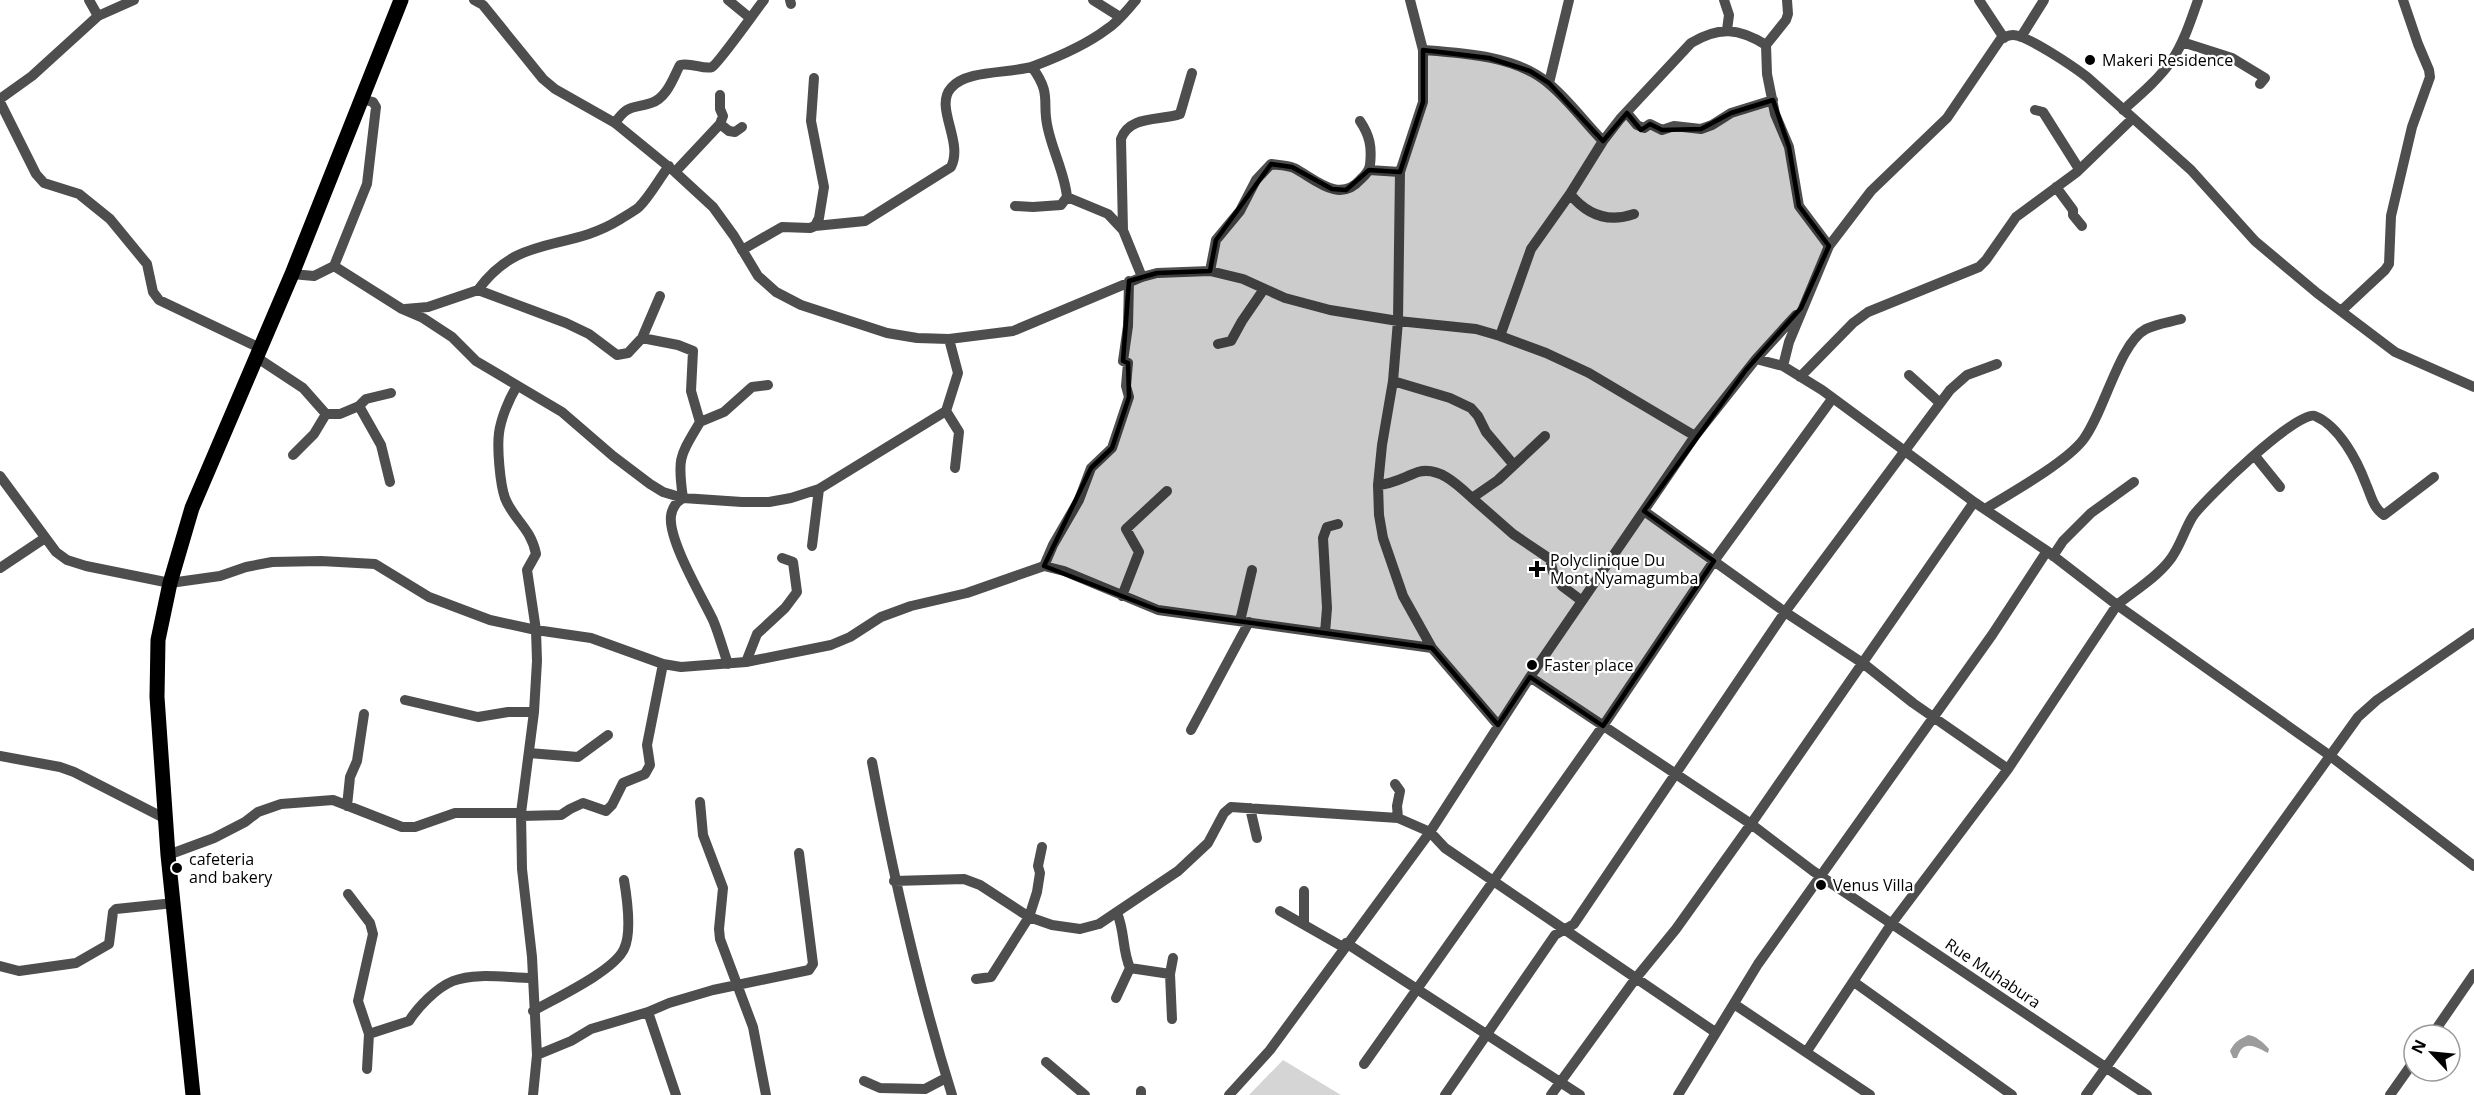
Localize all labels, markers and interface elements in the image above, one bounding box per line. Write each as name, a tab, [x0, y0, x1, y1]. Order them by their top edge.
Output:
place label: Makeri Residence	[2102, 49, 2233, 71]
marker: Makeri Residence	[2083, 53, 2097, 67]
place label: Polyclinique Du Mont Nyamagumba	[1550, 549, 1698, 589]
marker: Polyclinique Du Mont Nyamagumba	[1528, 560, 1546, 578]
place label: Faster place	[1544, 654, 1634, 676]
marker: Faster place	[1525, 658, 1539, 672]
place label: cafeteria and bakery	[189, 848, 273, 888]
marker: cafeteria and bakery	[170, 861, 184, 875]
place label: Venus Villa	[1833, 874, 1913, 896]
marker: Venus Villa	[1814, 878, 1828, 892]
street label: Rue Muhabura	[1941, 933, 2045, 1013]
north arrow	[2402, 1023, 2462, 1083]
text: N	[2406, 1036, 2431, 1057]

